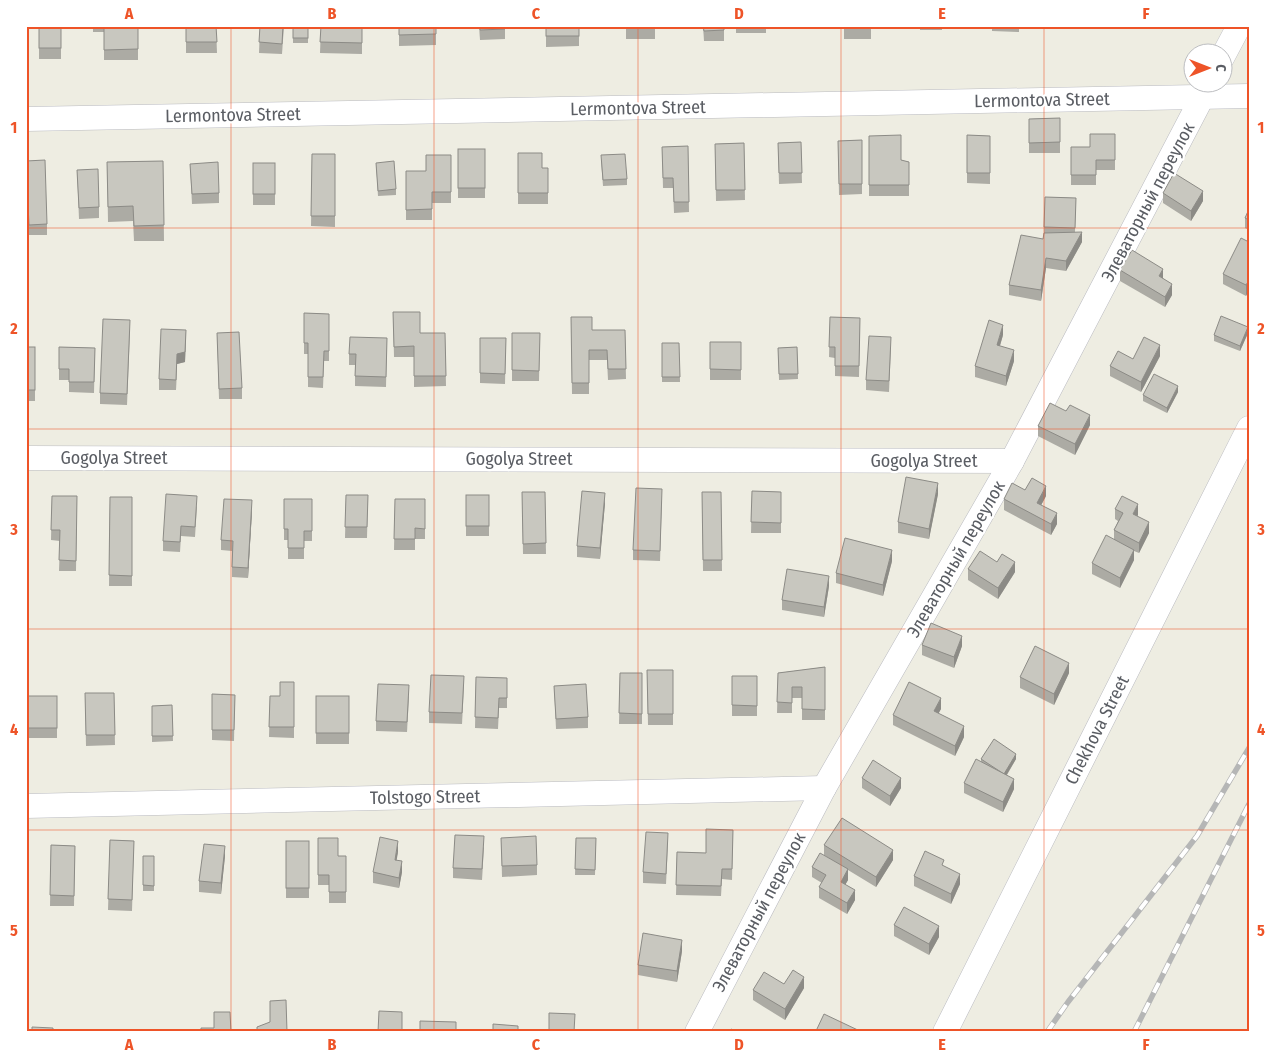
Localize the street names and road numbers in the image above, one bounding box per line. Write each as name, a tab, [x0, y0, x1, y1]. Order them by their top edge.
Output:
street label: Lermontova Street	[974, 88, 1110, 112]
street label: Lermontova Street	[570, 96, 706, 120]
street label: Lermontova Street	[165, 103, 301, 127]
street label: Элеваторный переулок	[1097, 118, 1200, 285]
street label: Gogolya Street	[60, 447, 168, 469]
street label: Gogolya Street	[465, 448, 573, 470]
street label: Gogolya Street	[870, 450, 978, 472]
street label: Элеваторный переулок	[902, 476, 1010, 641]
street label: Chekhova Street	[1060, 672, 1134, 788]
street label: Tolstogo Street	[370, 785, 481, 809]
street label: Элеваторный переулок	[708, 828, 811, 995]

